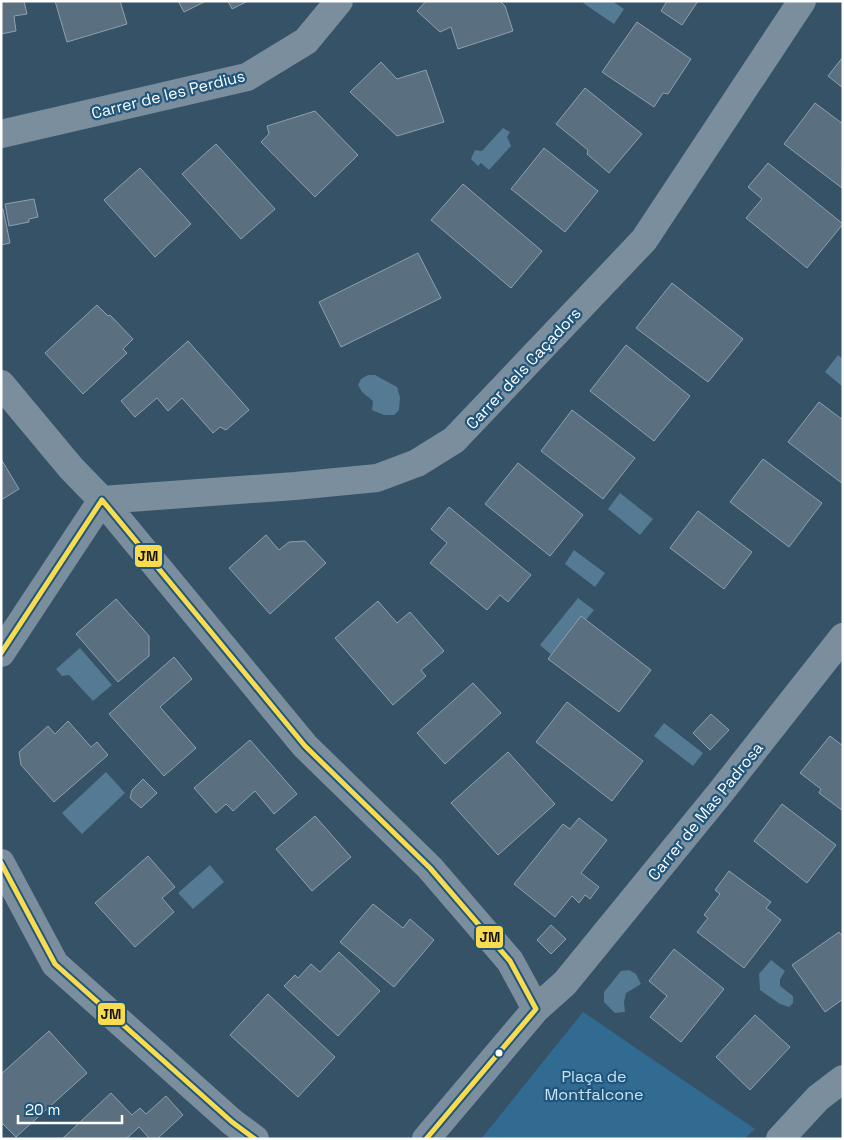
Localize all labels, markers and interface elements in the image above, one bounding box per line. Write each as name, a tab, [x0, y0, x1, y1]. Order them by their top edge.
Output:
street label: Carrer de les Perdius	[89, 65, 247, 124]
street label: Carrer dels Caçadors	[461, 303, 585, 434]
line badge: JM	[134, 544, 163, 568]
text: JM	[138, 547, 158, 565]
street label: Carrer de Mas Padrosa	[643, 738, 768, 885]
line badge: JM	[475, 925, 504, 949]
text: JM	[480, 928, 500, 946]
line badge: JM	[97, 1002, 126, 1026]
text: JM	[101, 1005, 121, 1023]
unlabelled marker	[494, 1048, 504, 1058]
park label: Plaça de Montfalcone	[545, 1066, 643, 1105]
scale bar	[18, 1092, 121, 1124]
text: 20 m	[25, 1100, 60, 1119]

